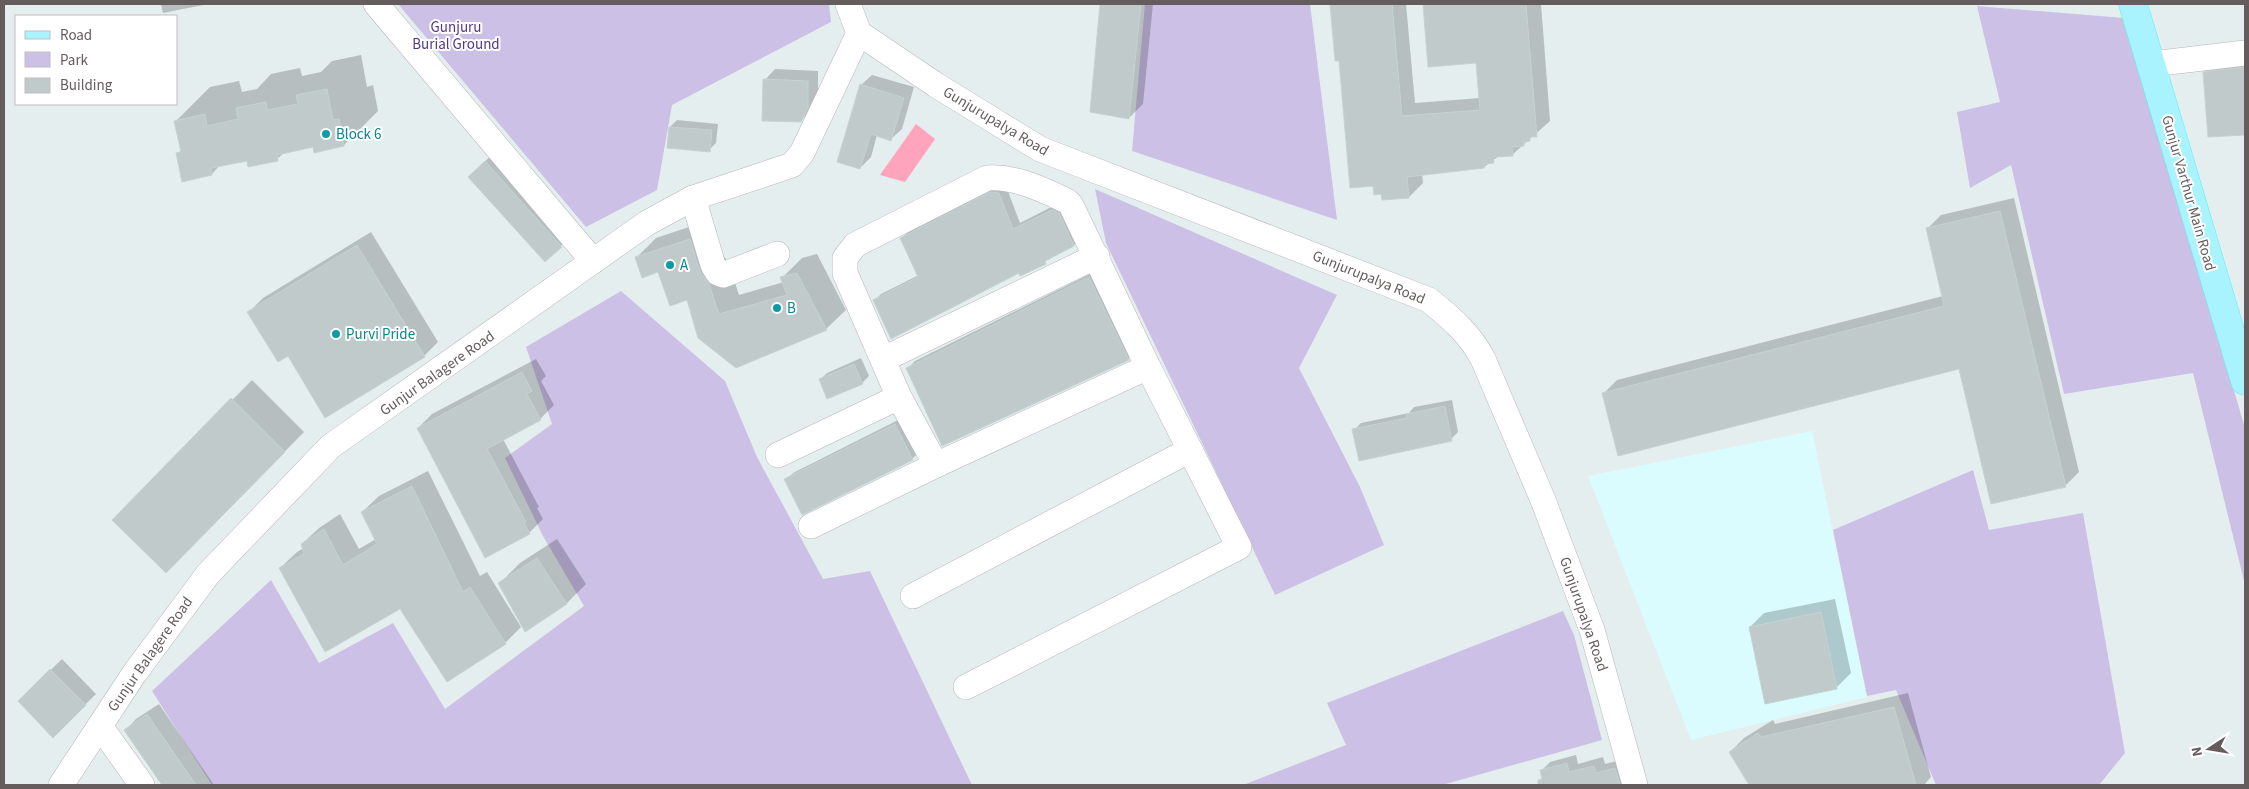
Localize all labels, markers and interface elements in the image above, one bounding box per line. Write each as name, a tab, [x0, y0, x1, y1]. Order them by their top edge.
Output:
legend	[15, 15, 178, 105]
park label: Gunjuru Burial Ground	[412, 17, 500, 55]
text: Road	[60, 25, 92, 46]
text: Park	[60, 50, 89, 71]
text: Building	[60, 75, 113, 96]
street label: Gunjurupalya Road	[939, 82, 1053, 161]
street label: Gunjur Varthur Main Road	[2156, 113, 2221, 273]
place label: Block 6	[336, 124, 382, 145]
marker: Block 6	[320, 128, 332, 140]
street label: Gunjurupalya Road	[1309, 245, 1428, 310]
place label: A	[680, 255, 689, 276]
marker: A	[664, 259, 676, 271]
place label: B	[787, 298, 796, 319]
marker: B	[771, 302, 783, 314]
place label: Purvi Pride	[346, 324, 415, 345]
street label: Gunjur Balagere Road	[376, 326, 499, 421]
marker: Purvi Pride	[330, 328, 342, 340]
street label: Gunjurupalya Road	[1554, 554, 1613, 674]
street label: Gunjur Balagere Road	[103, 593, 198, 716]
north arrow	[2184, 724, 2234, 774]
text: N	[2187, 745, 2208, 758]

